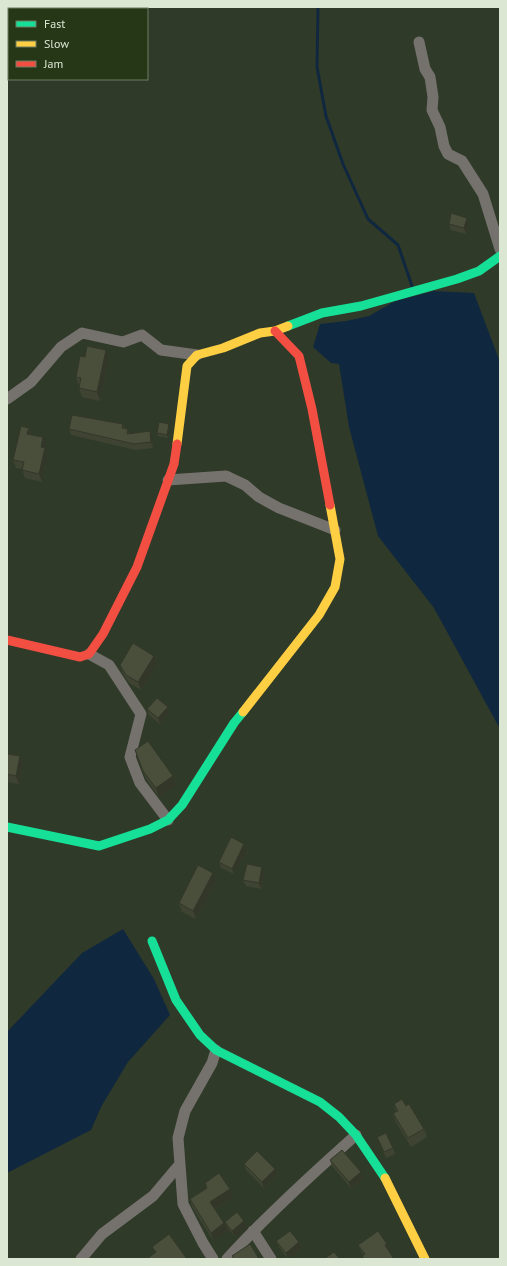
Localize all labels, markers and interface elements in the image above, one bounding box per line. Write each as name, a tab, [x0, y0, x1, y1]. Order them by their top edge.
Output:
legend	[8, 8, 148, 80]
text: Fast	[44, 16, 65, 31]
text: Slow	[44, 36, 69, 51]
text: Jam	[43, 56, 63, 71]

